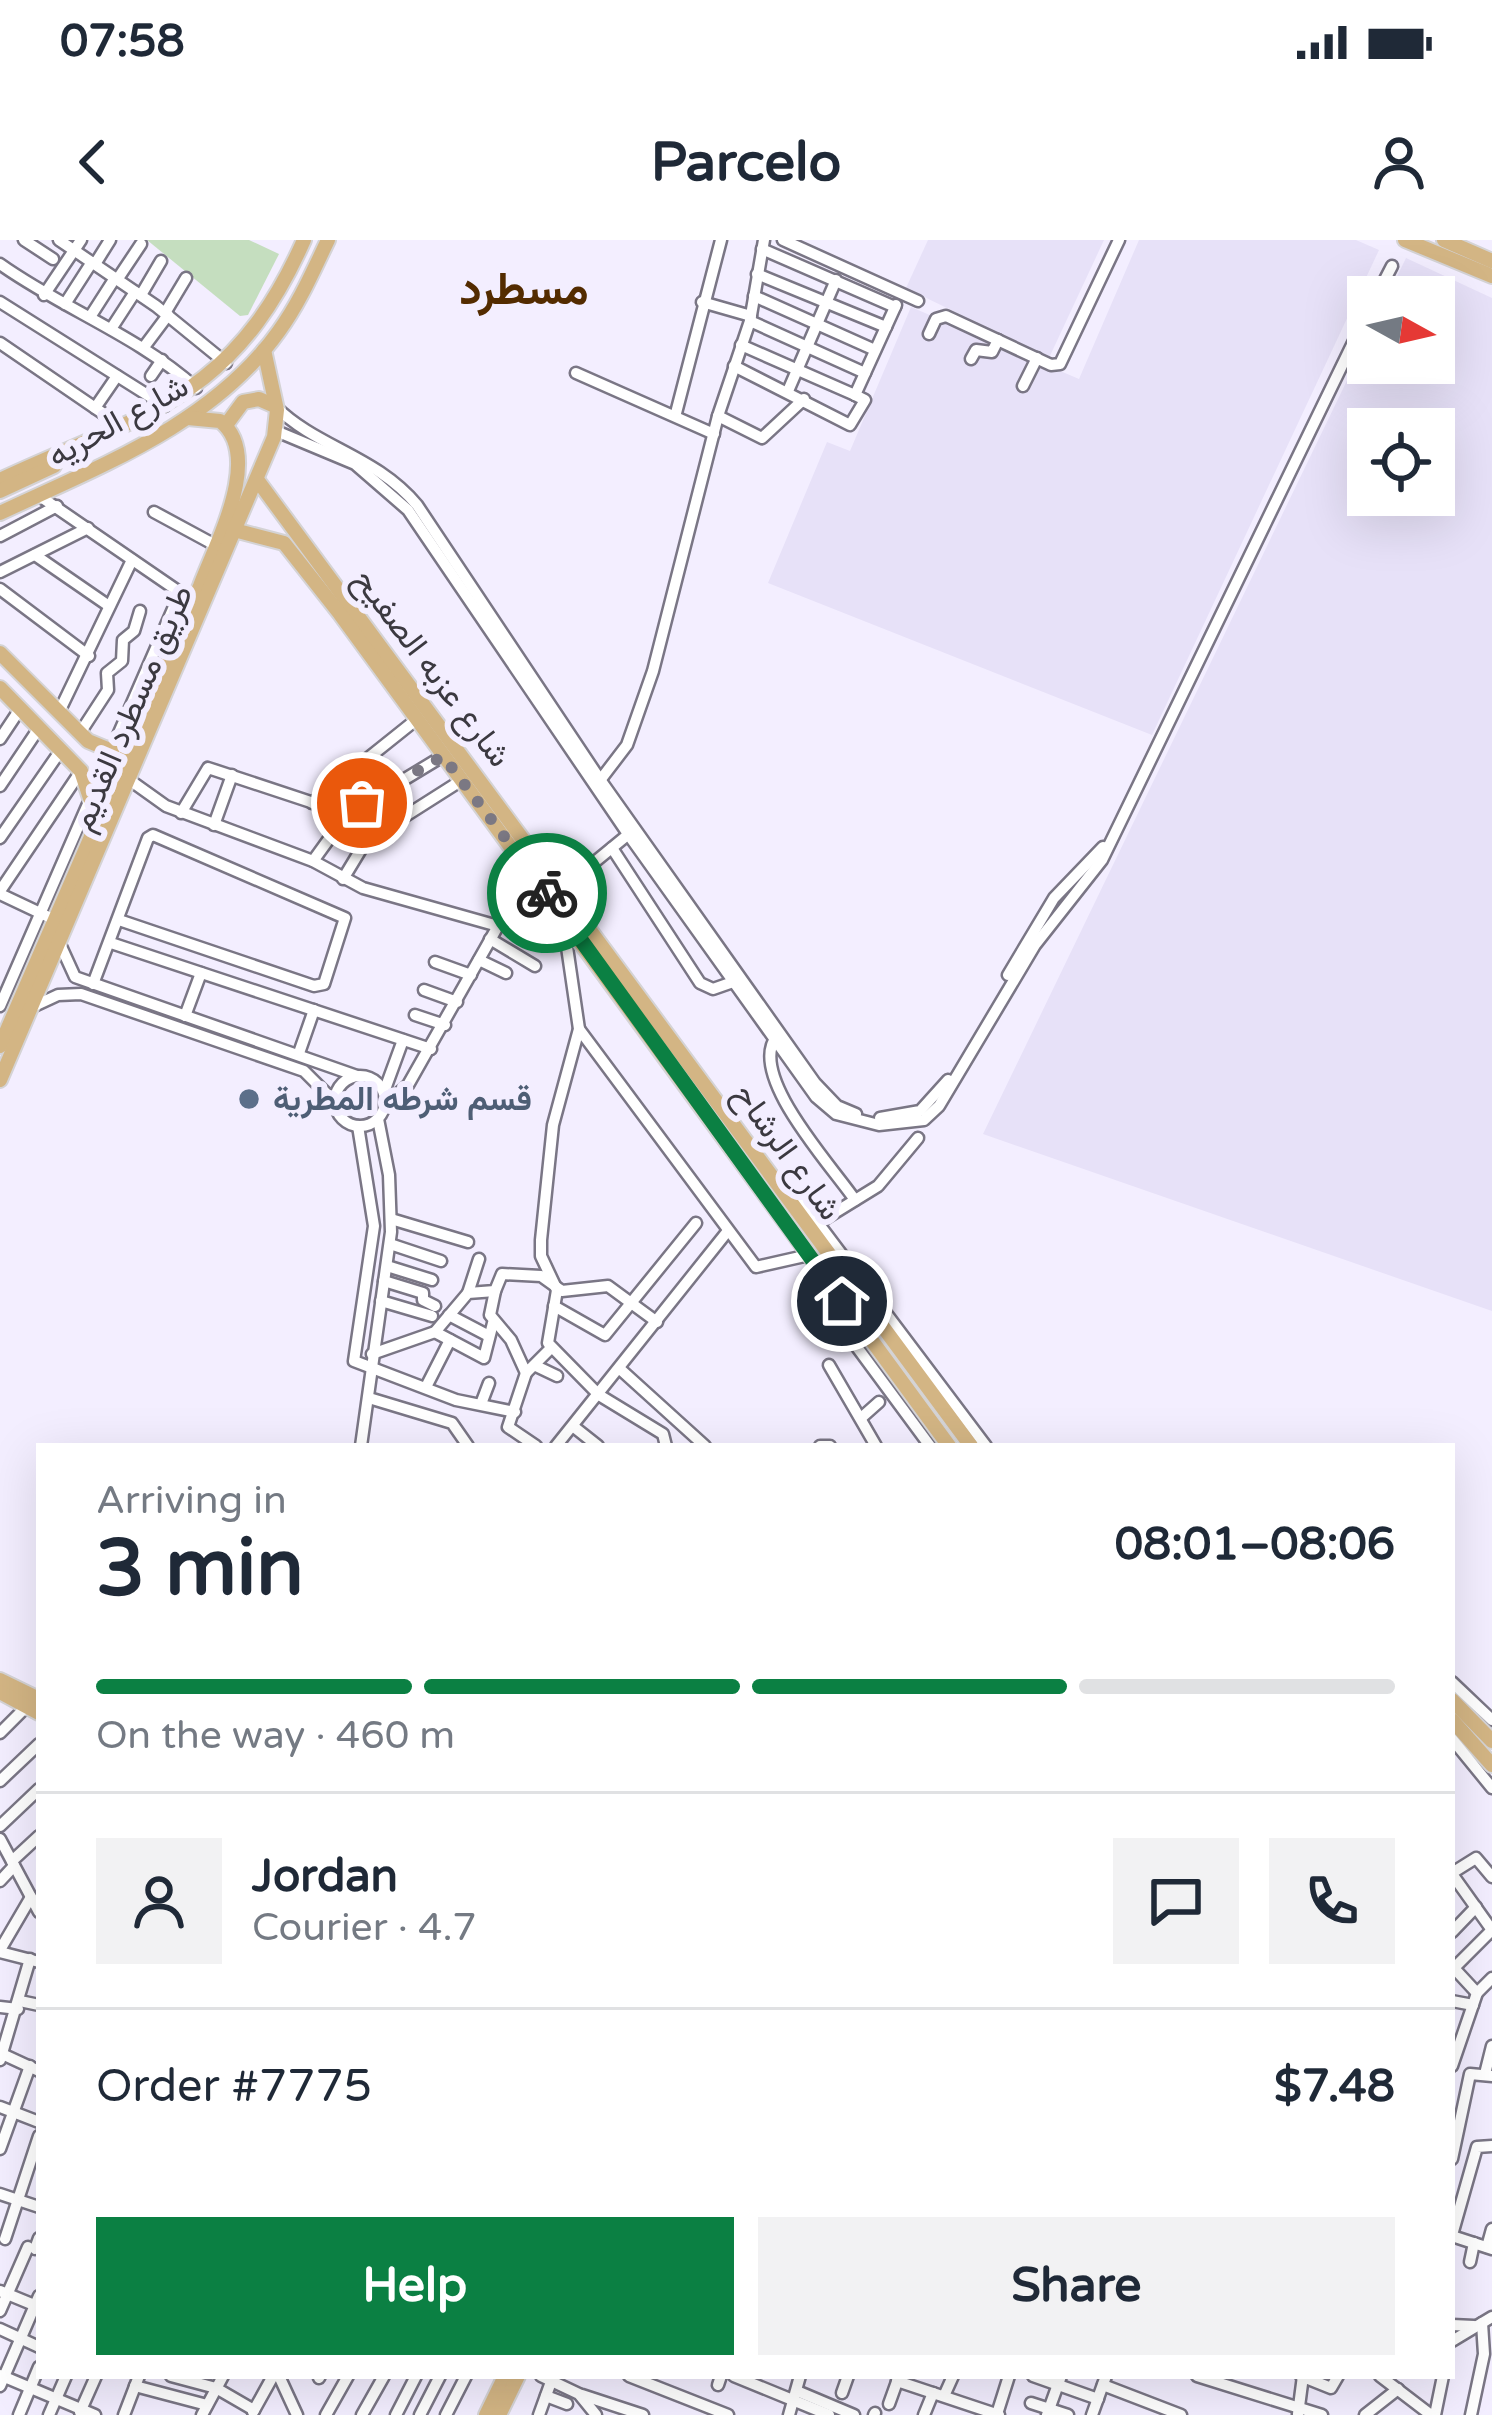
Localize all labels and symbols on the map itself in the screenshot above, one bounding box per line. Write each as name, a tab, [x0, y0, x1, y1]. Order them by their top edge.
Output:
district label: مسطرد	[459, 263, 589, 317]
north arrow	[1347, 276, 1455, 384]
street label: شارع الحريه	[41, 366, 196, 477]
street label: شارع عزبه الصفيح	[343, 561, 519, 776]
street label: طريق مسطرد القديم	[63, 579, 202, 837]
pin	[311, 752, 413, 854]
courier	[487, 833, 607, 953]
street label: شارع الرشاح	[723, 1076, 850, 1229]
place label: قسم شرطه المطرية	[273, 1080, 532, 1120]
marker: قسم شرطه المطرية	[236, 1086, 262, 1112]
pin	[791, 1250, 893, 1352]

